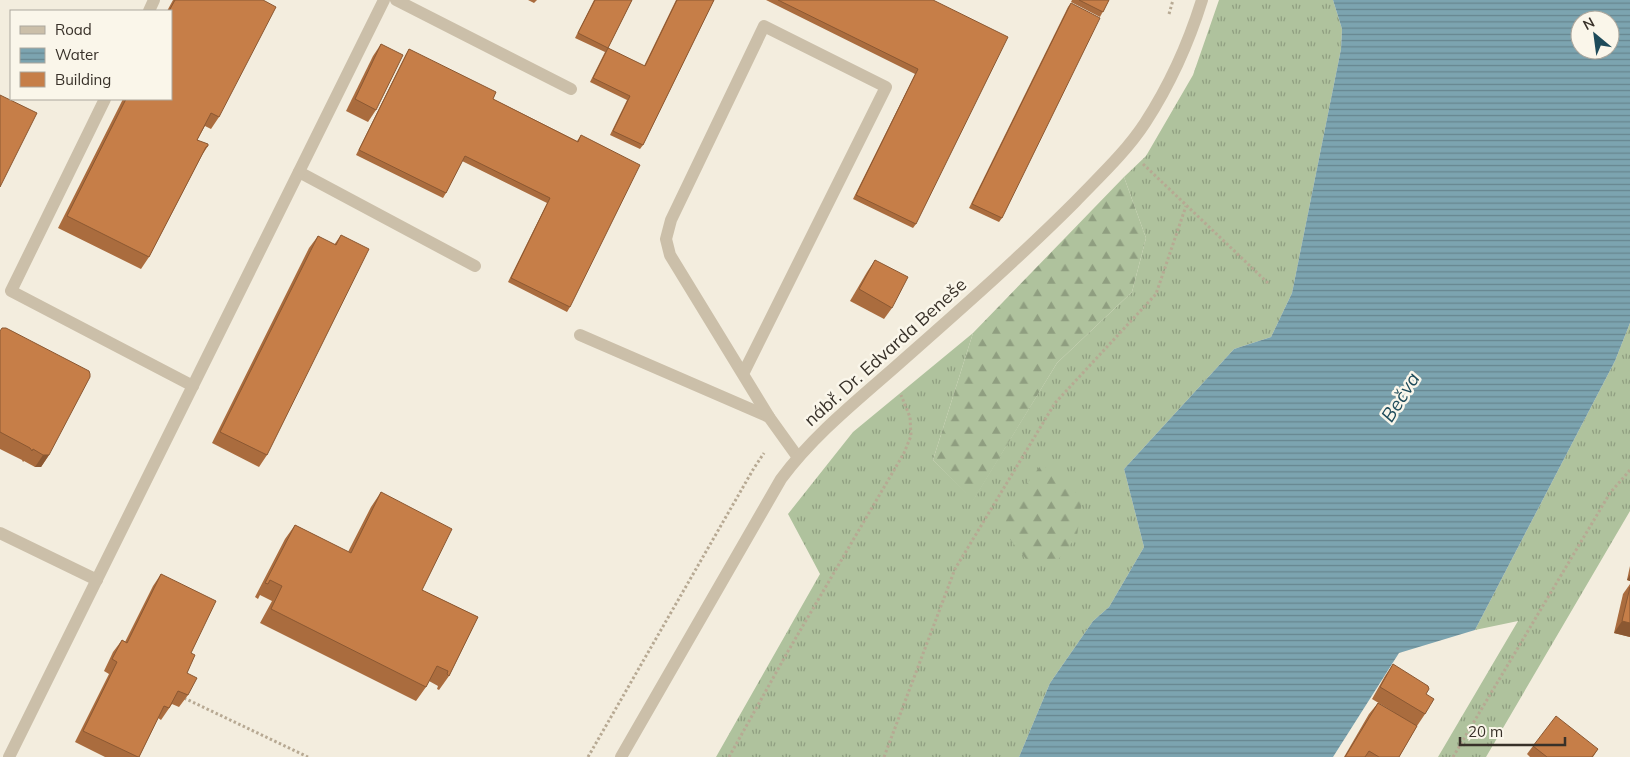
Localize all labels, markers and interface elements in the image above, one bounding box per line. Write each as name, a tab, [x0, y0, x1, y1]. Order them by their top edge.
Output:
legend	[10, 10, 172, 100]
north arrow	[1570, 10, 1620, 60]
text: N	[1580, 13, 1598, 34]
text: Road	[55, 20, 92, 39]
text: Water	[55, 45, 99, 64]
text: Building	[55, 70, 111, 89]
street label: nábř. Dr. Edvarda Beneše	[799, 273, 971, 431]
water label: Bečva	[1376, 368, 1424, 426]
scale bar	[1460, 714, 1565, 746]
text: 20 m	[1468, 722, 1503, 741]

